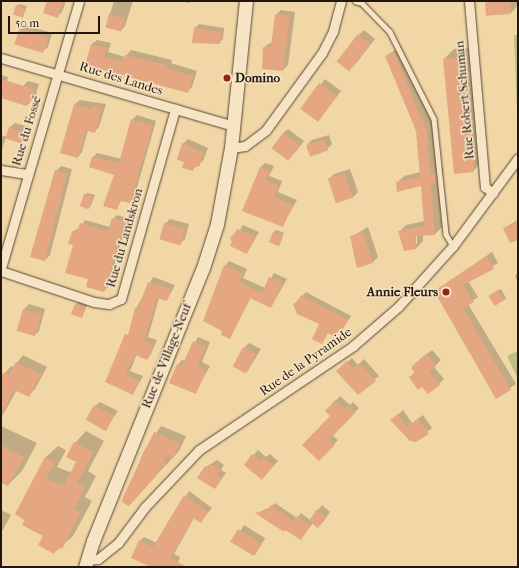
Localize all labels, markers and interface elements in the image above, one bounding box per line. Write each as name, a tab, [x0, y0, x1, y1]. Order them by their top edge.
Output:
scale bar	[10, 8, 102, 34]
text: 50 m	[15, 16, 39, 30]
street label: Rue Robert Schuman	[452, 40, 478, 160]
street label: Rue des Landes	[77, 59, 165, 99]
place label: Domino	[235, 70, 280, 86]
marker: Domino	[222, 73, 232, 83]
street label: Rue du Fossé	[9, 94, 45, 168]
street label: Rue du Landskron	[103, 187, 147, 289]
place label: Annie Fleurs	[367, 284, 438, 300]
marker: Annie Fleurs	[441, 287, 451, 297]
street label: Rue de Village-Neuf	[139, 301, 195, 411]
street label: Rue de la Pyramide	[257, 324, 355, 400]

